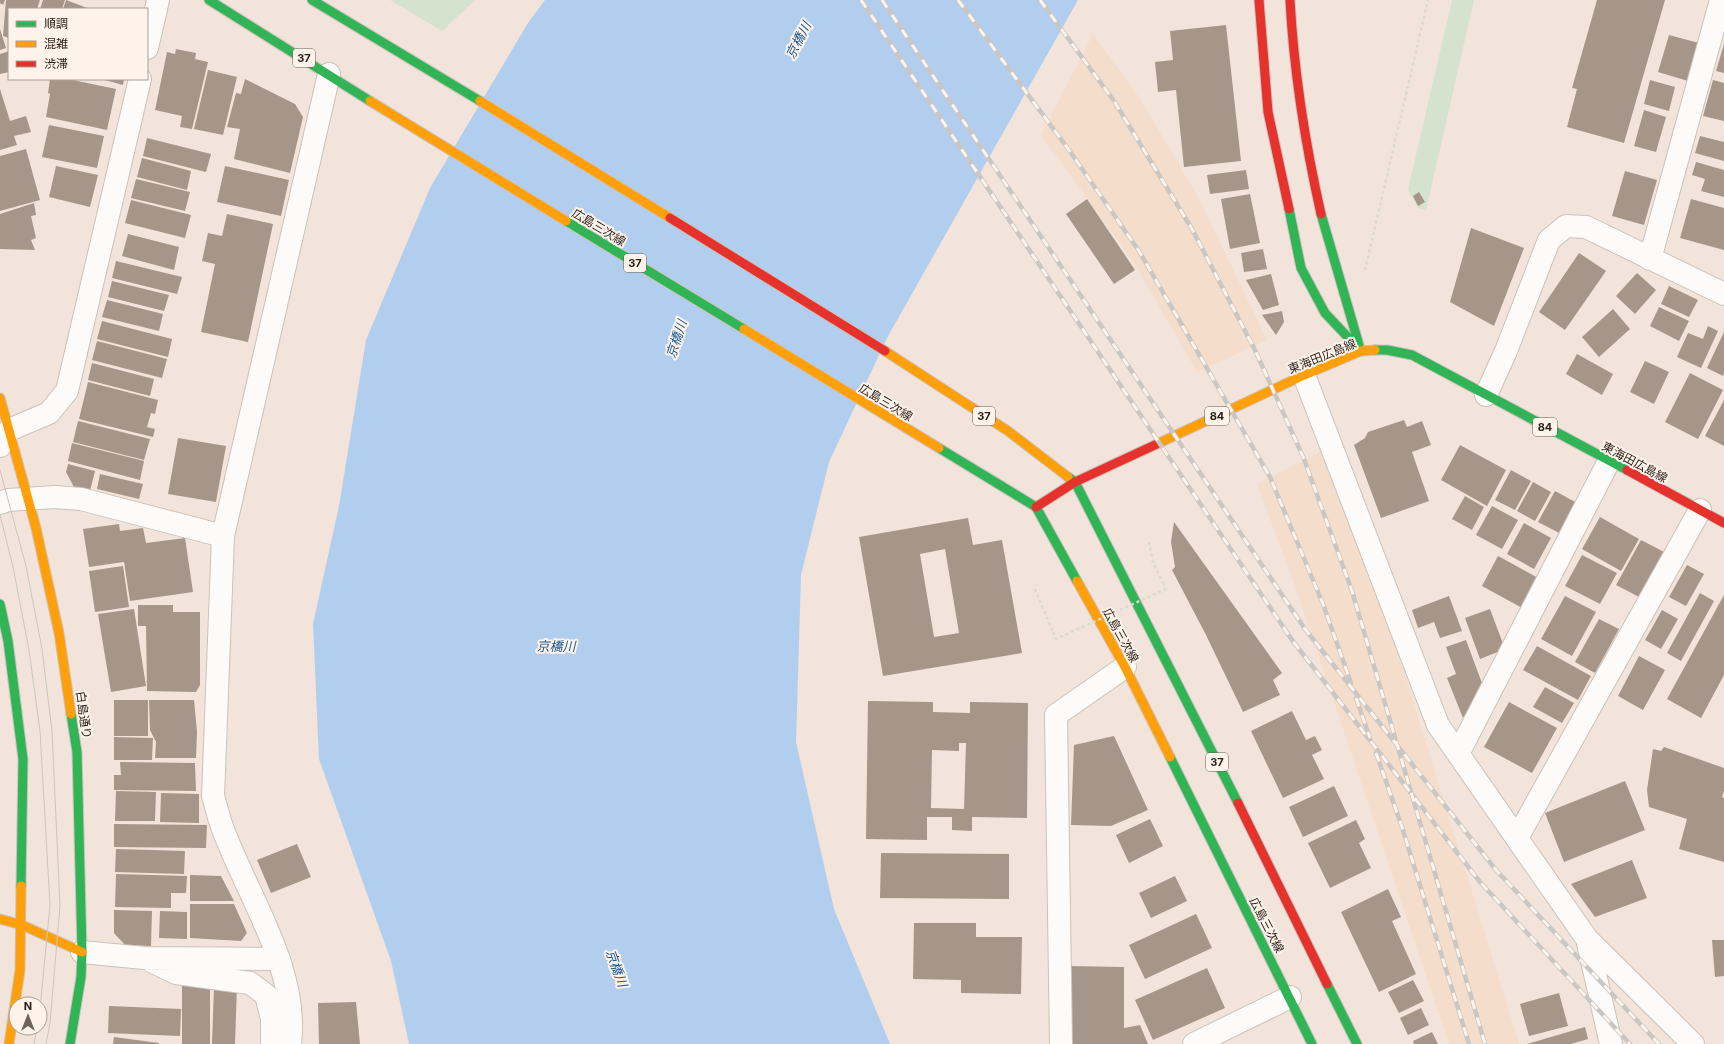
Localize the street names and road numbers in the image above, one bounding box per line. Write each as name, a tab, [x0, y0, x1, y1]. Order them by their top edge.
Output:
road number: 37	[293, 49, 315, 67]
street label: 広島三次線	[569, 205, 629, 249]
road number: 37	[624, 254, 646, 272]
street label: 東海田広島線	[1286, 336, 1358, 376]
street label: 広島三次線	[856, 380, 916, 424]
road number: 37	[973, 407, 995, 425]
road number: 84	[1205, 407, 1229, 425]
road number: 84	[1533, 418, 1557, 436]
street label: 東海田広島線	[1600, 438, 1670, 486]
street label: 広島三次線	[1100, 605, 1142, 665]
street label: 白島通り	[73, 690, 95, 740]
road number: 37	[1206, 753, 1228, 771]
street label: 広島三次線	[1247, 895, 1287, 955]

